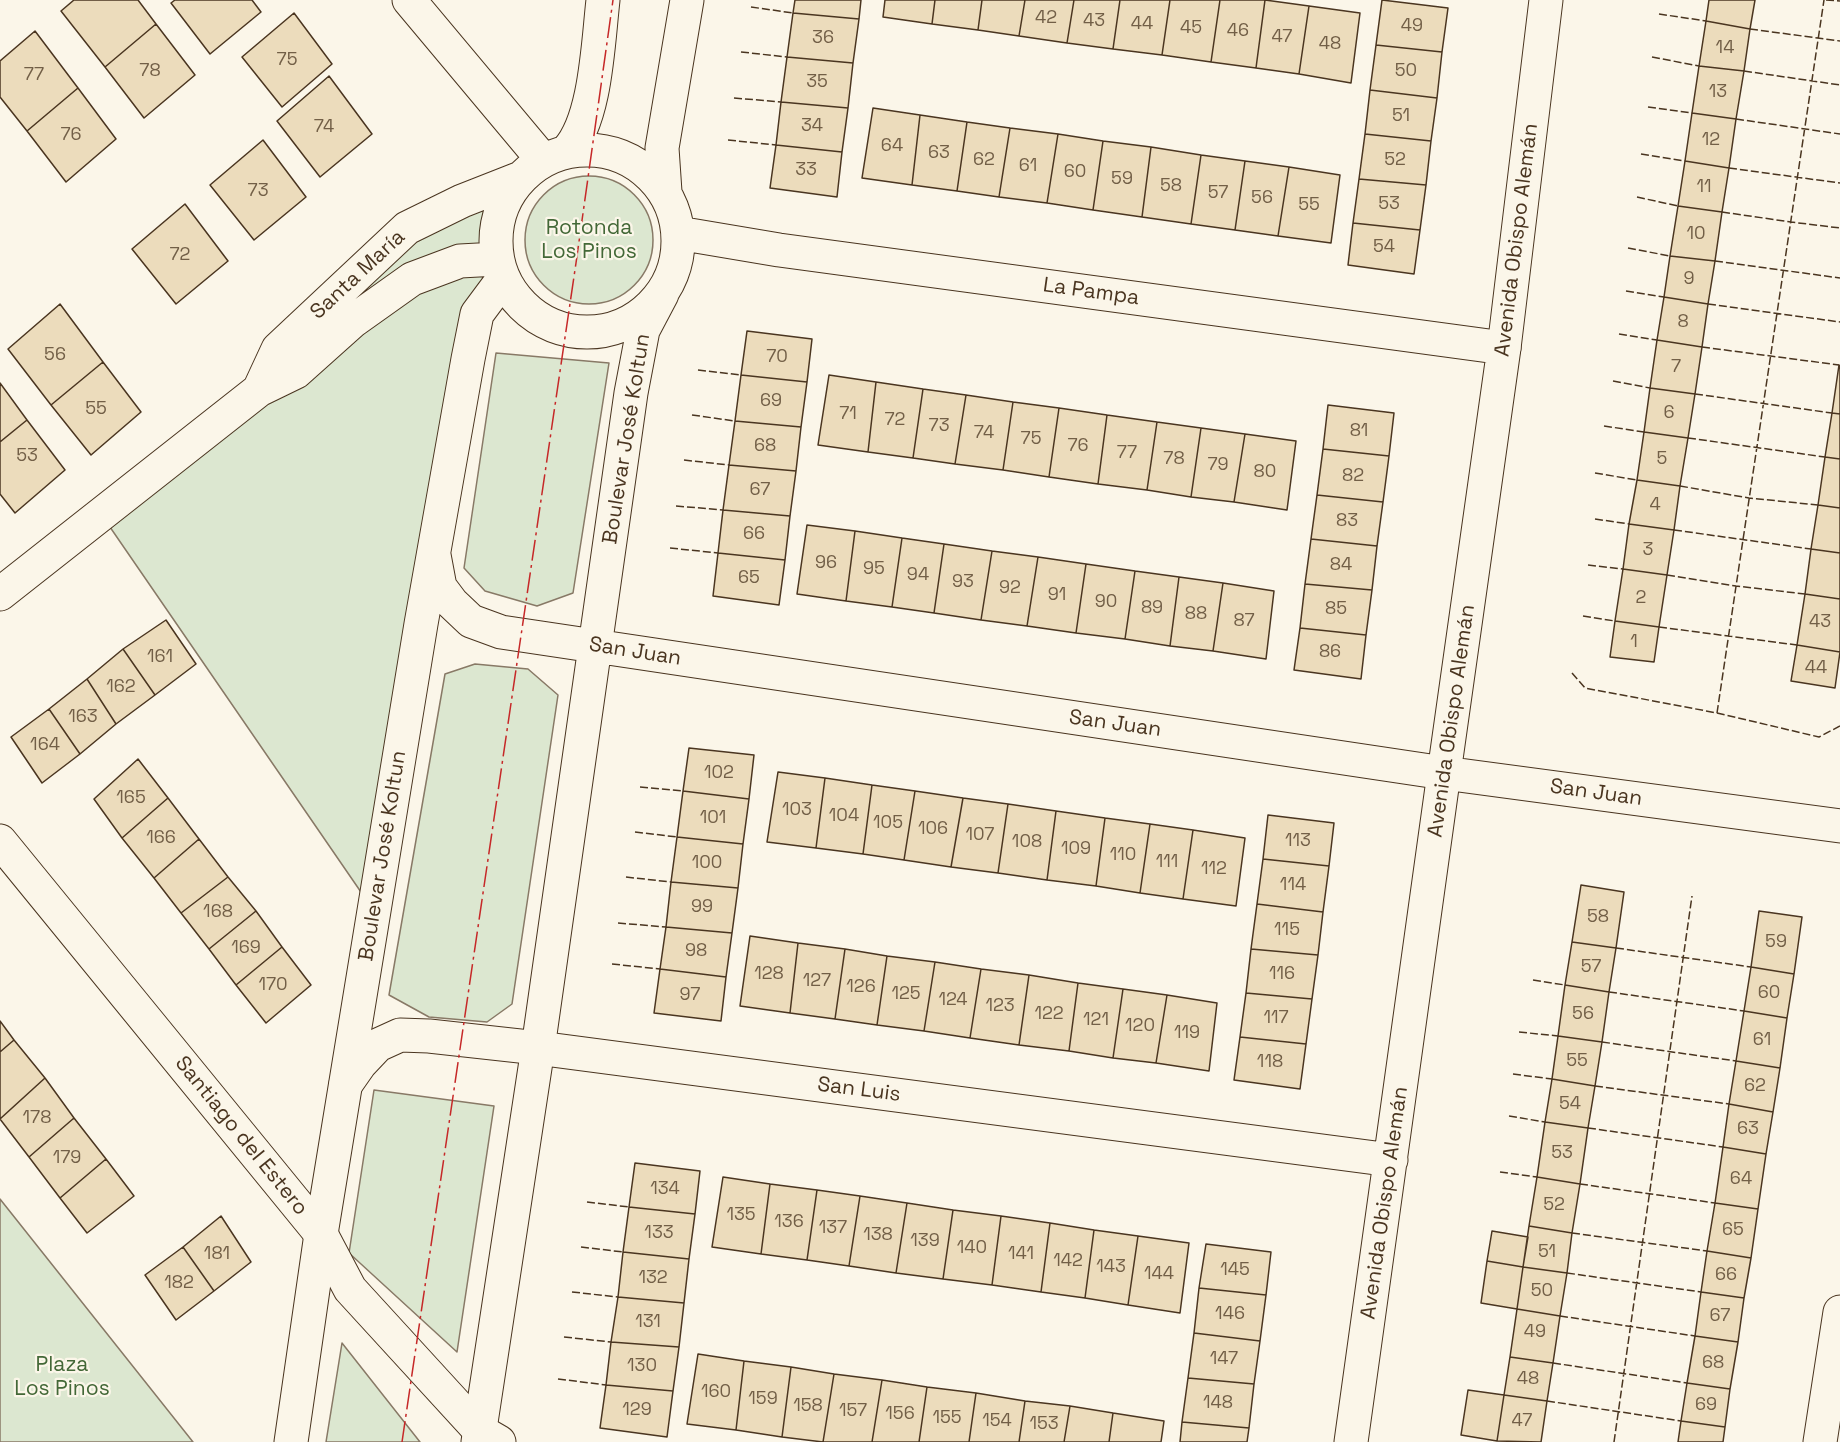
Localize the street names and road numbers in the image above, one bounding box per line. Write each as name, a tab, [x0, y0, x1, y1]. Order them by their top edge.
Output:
street label: Avenida Obispo Alemán	[1490, 122, 1544, 358]
street label: Santa María	[306, 225, 410, 325]
street label: La Pampa	[1041, 273, 1141, 311]
street label: Boulevar José Koltun	[598, 332, 656, 546]
street label: Avenida Obispo Alemán	[1423, 603, 1481, 839]
street label: San Juan	[587, 632, 683, 672]
street label: San Juan	[1067, 705, 1163, 743]
street label: Boulevar José Koltun	[354, 749, 412, 963]
street label: San Juan	[1548, 774, 1644, 812]
street label: Santiago del Estero	[169, 1051, 313, 1221]
street label: San Luis	[816, 1072, 902, 1108]
street label: Avenida Obispo Alemán	[1356, 1085, 1414, 1321]

